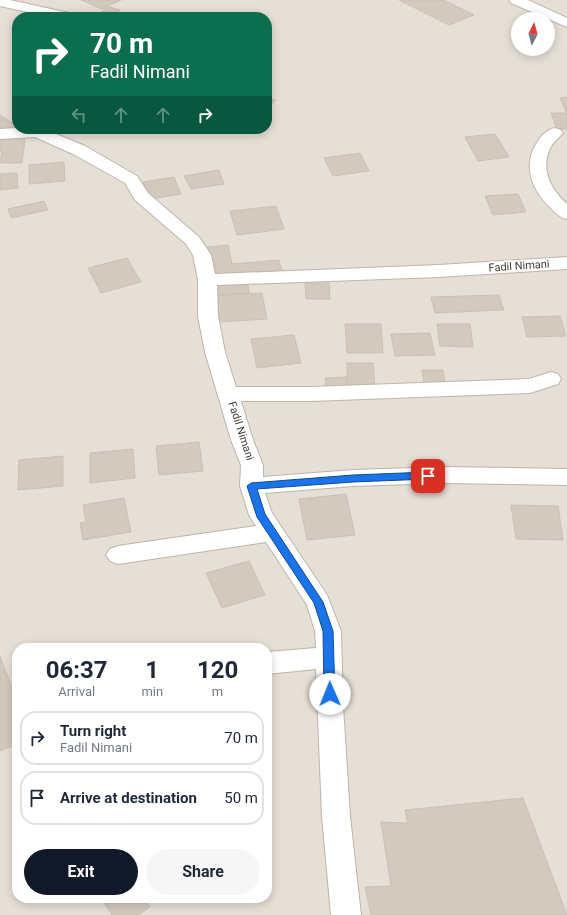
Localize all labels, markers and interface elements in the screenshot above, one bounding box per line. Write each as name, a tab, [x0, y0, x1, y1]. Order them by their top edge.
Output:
north arrow	[511, 12, 555, 56]
map controls	[511, 12, 555, 56]
text: 70 m	[90, 27, 153, 60]
icon: right	[24, 28, 76, 80]
text: Fadil Nimani	[90, 61, 190, 82]
icon: left	[68, 104, 90, 126]
icon: ahead	[110, 104, 132, 126]
icon: ahead	[152, 104, 174, 126]
icon: right	[194, 104, 216, 126]
street label: Fadil Nimani	[488, 257, 550, 275]
street label: Fadil Nimani	[225, 400, 257, 462]
pin	[411, 459, 445, 493]
icon: arrive	[417, 465, 439, 487]
text: 06:37	[46, 656, 108, 684]
text: 1	[145, 656, 159, 684]
text: 120	[197, 656, 238, 684]
position arrow	[309, 673, 351, 715]
text: Arrival	[58, 684, 95, 699]
text: min	[141, 684, 163, 699]
text: m	[212, 684, 223, 699]
text: Turn right	[60, 722, 126, 740]
icon: right	[26, 727, 48, 749]
text: 70 m	[224, 729, 258, 747]
text: Fadil Nimani	[60, 740, 132, 755]
icon: arrive	[26, 787, 48, 809]
text: Arrive at destination	[60, 789, 197, 807]
text: 50 m	[224, 789, 258, 807]
button: Exit	[24, 849, 138, 895]
button: Share	[146, 849, 260, 895]

